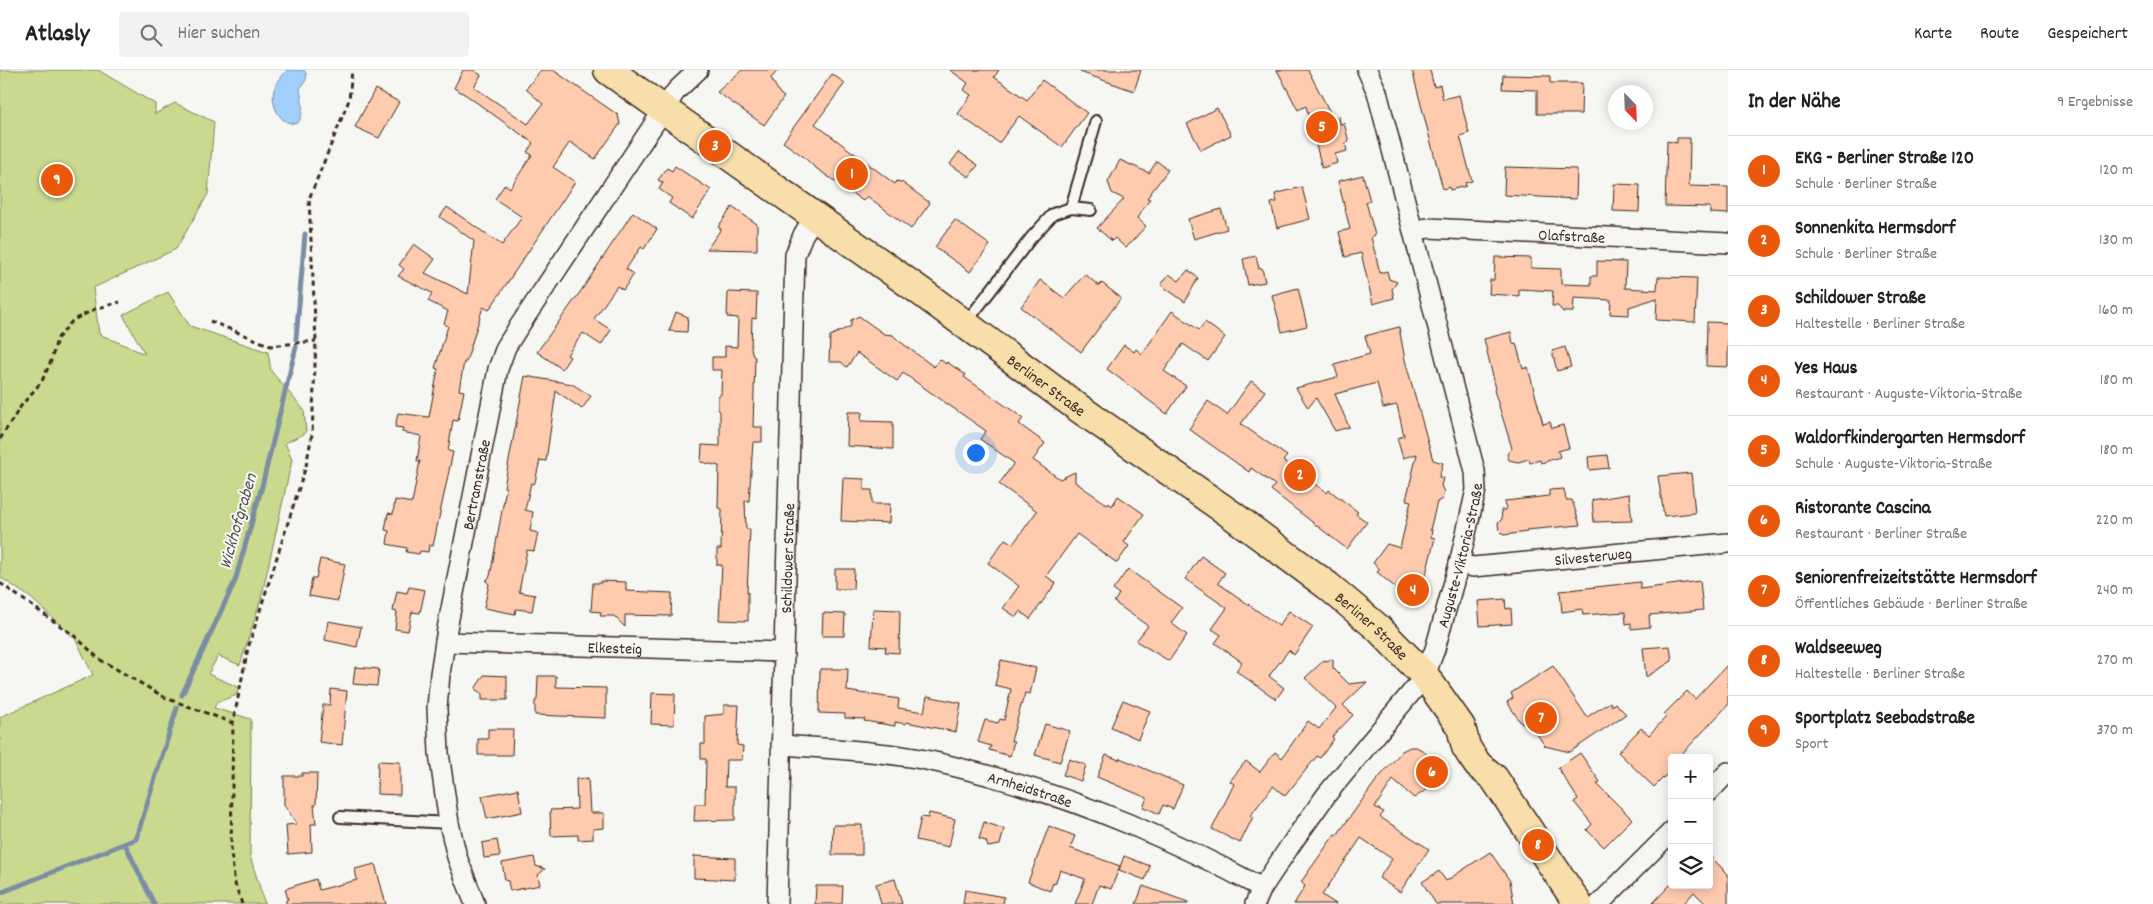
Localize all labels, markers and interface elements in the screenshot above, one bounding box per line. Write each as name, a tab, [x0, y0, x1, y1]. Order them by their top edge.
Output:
search box	[119, 12, 469, 57]
text: Atlasly	[25, 18, 89, 52]
icon: search	[137, 21, 165, 49]
text: Hier suchen	[177, 21, 260, 48]
text: Karte	[1914, 22, 1952, 47]
text: Route	[1980, 22, 2019, 47]
text: Gespeichert	[2047, 22, 2128, 47]
north arrow	[1608, 85, 1653, 130]
text: In der Nähe	[1748, 88, 1840, 118]
text: 9 Ergebnisse	[2057, 91, 2133, 114]
pin: 5	[1306, 108, 1338, 146]
pin: 3	[699, 127, 731, 165]
text: EKG - Berliner Straße 120	[1795, 146, 1974, 173]
pin: 1	[836, 155, 868, 193]
text: 1	[1762, 159, 1766, 182]
text: 120 m	[2099, 159, 2133, 182]
pin: 9	[41, 161, 73, 199]
text: Schule · Berliner Straße	[1795, 173, 1937, 196]
text: Sonnenkita Hermsdorf	[1795, 216, 1955, 243]
street label: Olafstraße	[1538, 224, 1606, 251]
text: 2	[1761, 229, 1768, 252]
text: 130 m	[2099, 229, 2133, 252]
text: Schule · Berliner Straße	[1795, 243, 1937, 266]
text: Schildower Straße	[1795, 286, 1926, 313]
text: 3	[1760, 299, 1768, 322]
text: 160 m	[2098, 299, 2133, 322]
text: Haltestelle · Berliner Straße	[1795, 313, 1965, 336]
street label: Berliner Straße	[1001, 350, 1089, 423]
text: Yes Haus	[1795, 356, 1858, 383]
text: 4	[1761, 369, 1767, 392]
text: 180 m	[2100, 369, 2133, 392]
text: Restaurant · Auguste-Viktoria-Straße	[1795, 383, 2022, 406]
text: Waldorfkindergarten Hermsdorf	[1795, 426, 2025, 453]
street label: Bertramstraße	[458, 438, 498, 532]
text: 5	[1760, 439, 1768, 462]
text: 180 m	[2100, 439, 2133, 462]
your location	[963, 440, 989, 466]
text: Schule · Auguste-Viktoria-Straße	[1795, 453, 1992, 476]
pin: 2	[1284, 456, 1316, 494]
water label: Wickhofgraben	[214, 471, 265, 572]
street label: Auguste-Viktoria-Straße	[1433, 482, 1490, 631]
text: Ristorante Cascina	[1795, 496, 1931, 523]
street label: Schildower Straße	[776, 503, 802, 614]
text: 6	[1760, 509, 1768, 532]
text: 220 m	[2096, 509, 2133, 532]
text: Restaurant · Berliner Straße	[1795, 523, 1967, 546]
street label: Silvesterweg	[1554, 543, 1633, 573]
text: Seniorenfreizeitstätte Hermsdorf	[1795, 566, 2037, 593]
pin: 4	[1397, 571, 1429, 609]
text: 7	[1761, 579, 1767, 602]
text: 240 m	[2096, 579, 2133, 602]
street label: Berliner Straße	[1329, 587, 1412, 666]
text: Öffentliches Gebäude · Berliner Straße	[1795, 593, 2028, 616]
text: Waldseeweg	[1795, 636, 1882, 663]
street label: Elkesteig	[587, 637, 642, 662]
text: 8	[1761, 649, 1767, 672]
text: 270 m	[2097, 649, 2133, 672]
text: Haltestelle · Berliner Straße	[1795, 663, 1965, 686]
pin: 7	[1525, 699, 1557, 737]
text: Sportplatz Seebadstraße	[1795, 706, 1975, 733]
text: 9	[1760, 719, 1768, 742]
text: 370 m	[2096, 719, 2133, 742]
text: Sport	[1795, 733, 1828, 756]
pin: 6	[1416, 753, 1448, 791]
map controls	[1668, 754, 1713, 889]
button: +	[1668, 754, 1713, 799]
street label: Arnheidstraße	[985, 767, 1075, 815]
button: −	[1668, 799, 1713, 844]
pin: 8	[1522, 826, 1554, 864]
button: layers	[1668, 844, 1713, 889]

